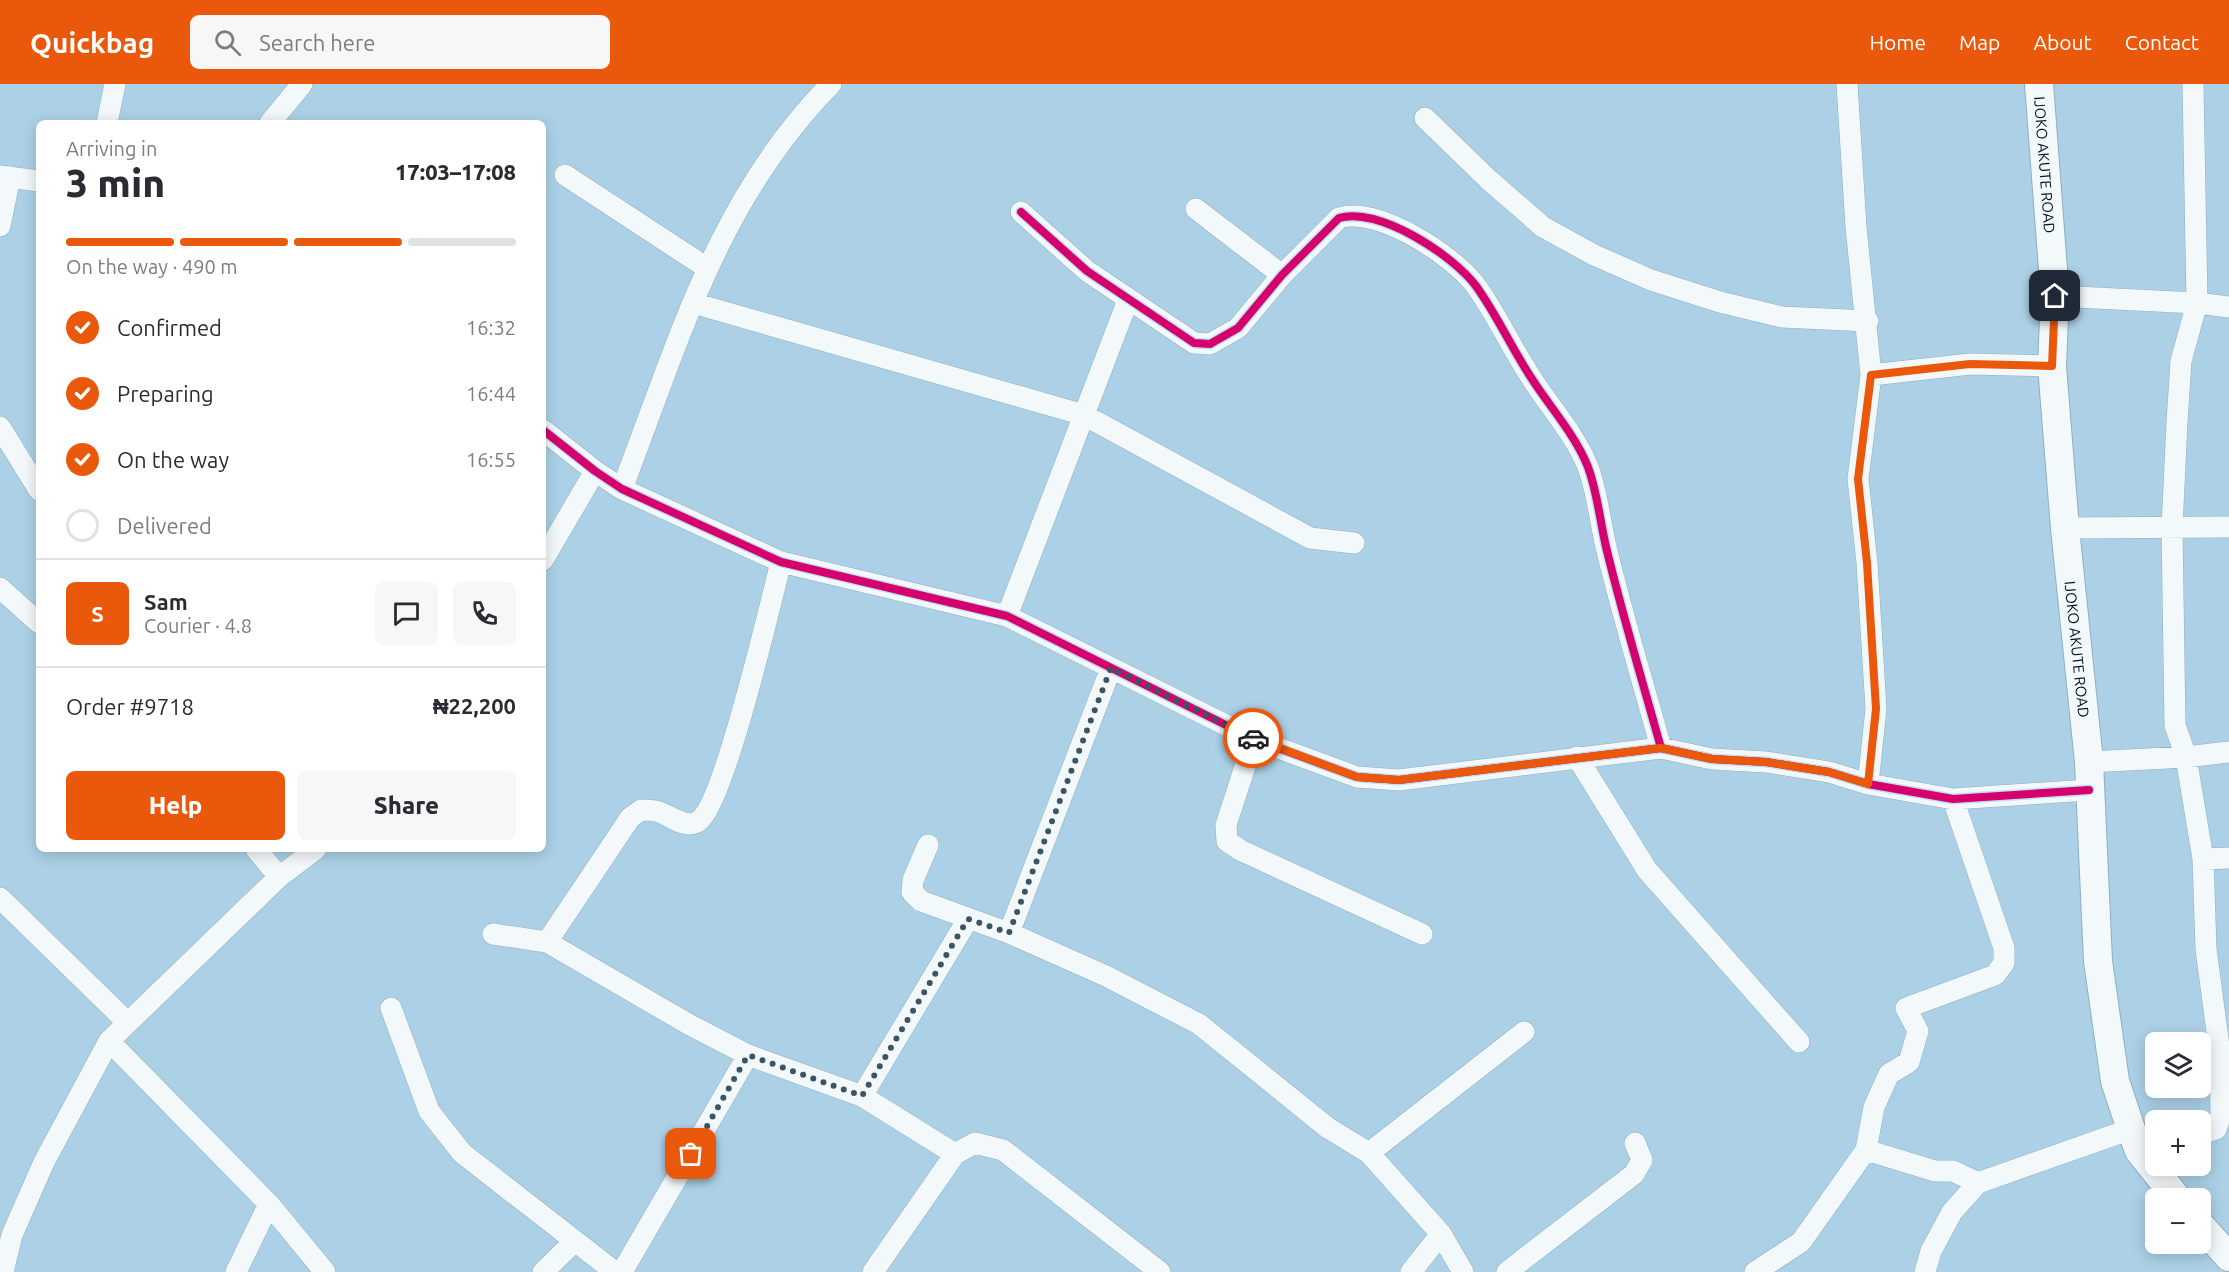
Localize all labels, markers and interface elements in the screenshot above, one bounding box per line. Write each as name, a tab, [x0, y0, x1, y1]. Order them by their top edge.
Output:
search box	[190, 15, 610, 69]
icon: search	[211, 26, 244, 59]
text: Quickbag	[30, 27, 154, 58]
text: Search here	[259, 30, 375, 55]
text: Home	[1869, 30, 1926, 54]
text: Map	[1959, 30, 2000, 54]
text: About	[2033, 30, 2092, 54]
text: Contact	[2125, 30, 2199, 54]
street label: IJOKO AKUTE ROAD	[2031, 96, 2059, 234]
text: Arriving in	[66, 137, 157, 160]
text: 17:03–17:08	[395, 159, 516, 184]
text: 3 min	[66, 161, 165, 204]
text: On the way · 490 m	[66, 255, 238, 278]
pin	[2029, 270, 2080, 321]
icon: home	[2038, 279, 2071, 312]
icon: check	[66, 311, 99, 344]
text: Confirmed	[117, 315, 222, 340]
text: 16:32	[466, 316, 516, 339]
icon: check	[66, 377, 99, 410]
text: Preparing	[117, 381, 214, 406]
text: 16:44	[466, 382, 516, 405]
icon: check	[66, 443, 99, 476]
text: On the way	[117, 447, 229, 472]
text: 16:55	[466, 448, 516, 471]
text: Delivered	[117, 513, 212, 538]
street label: IJOKO AKUTE ROAD	[2062, 580, 2093, 718]
button: chat	[375, 582, 438, 645]
button: phone	[453, 582, 516, 645]
text: Sam	[144, 589, 188, 614]
text: S	[91, 601, 104, 626]
text: Courier · 4.8	[144, 614, 252, 637]
text: ₦22,200	[433, 693, 516, 718]
text: Order #9718	[66, 694, 194, 719]
courier	[1223, 708, 1283, 768]
icon: car	[1237, 722, 1270, 755]
button: Help	[66, 771, 285, 840]
button: Share	[297, 771, 516, 840]
map controls	[2145, 1032, 2211, 1254]
button: layers	[2145, 1032, 2211, 1098]
button: +	[2145, 1110, 2211, 1176]
pin	[665, 1128, 716, 1179]
icon: bag	[674, 1137, 707, 1170]
button: −	[2145, 1188, 2211, 1254]

